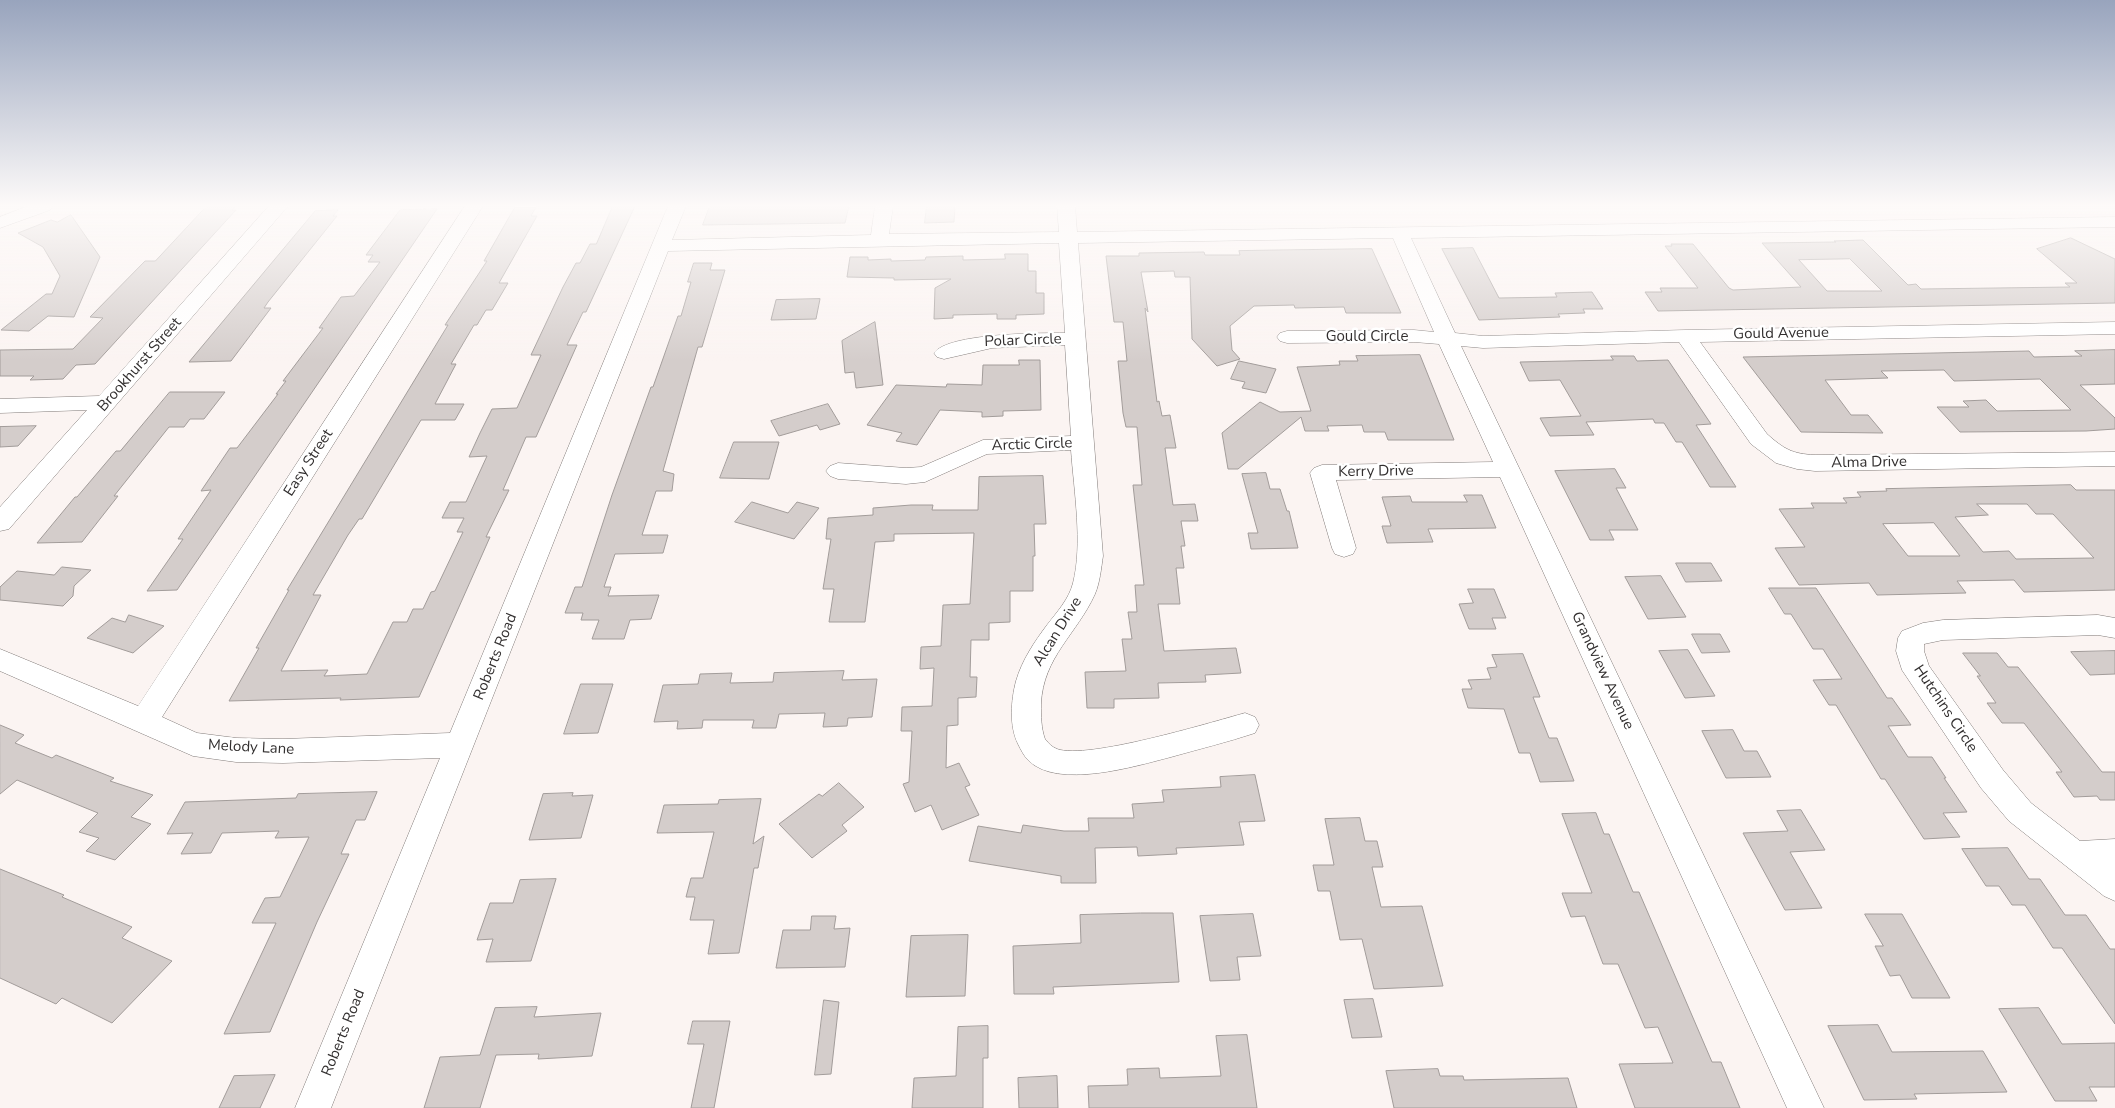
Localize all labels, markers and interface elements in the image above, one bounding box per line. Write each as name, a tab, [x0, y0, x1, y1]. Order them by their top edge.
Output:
street label: Brookhurst Street	[94, 314, 186, 416]
street label: Gould Avenue	[1733, 324, 1829, 344]
street label: Gould Circle	[1326, 328, 1408, 346]
street label: Polar Circle	[984, 331, 1062, 351]
street label: Easy Street	[281, 426, 337, 500]
street label: Arctic Circle	[991, 435, 1073, 455]
street label: Alma Drive	[1831, 453, 1907, 473]
street label: Kerry Drive	[1338, 462, 1414, 482]
street label: Alcan Drive	[1030, 594, 1086, 670]
street label: Grandview Avenue	[1567, 609, 1637, 733]
street label: Roberts Road	[470, 611, 522, 703]
street label: Hutchins Circle	[1909, 662, 1981, 756]
street label: Melody Lane	[207, 737, 295, 759]
street label: Roberts Road	[318, 987, 370, 1079]

